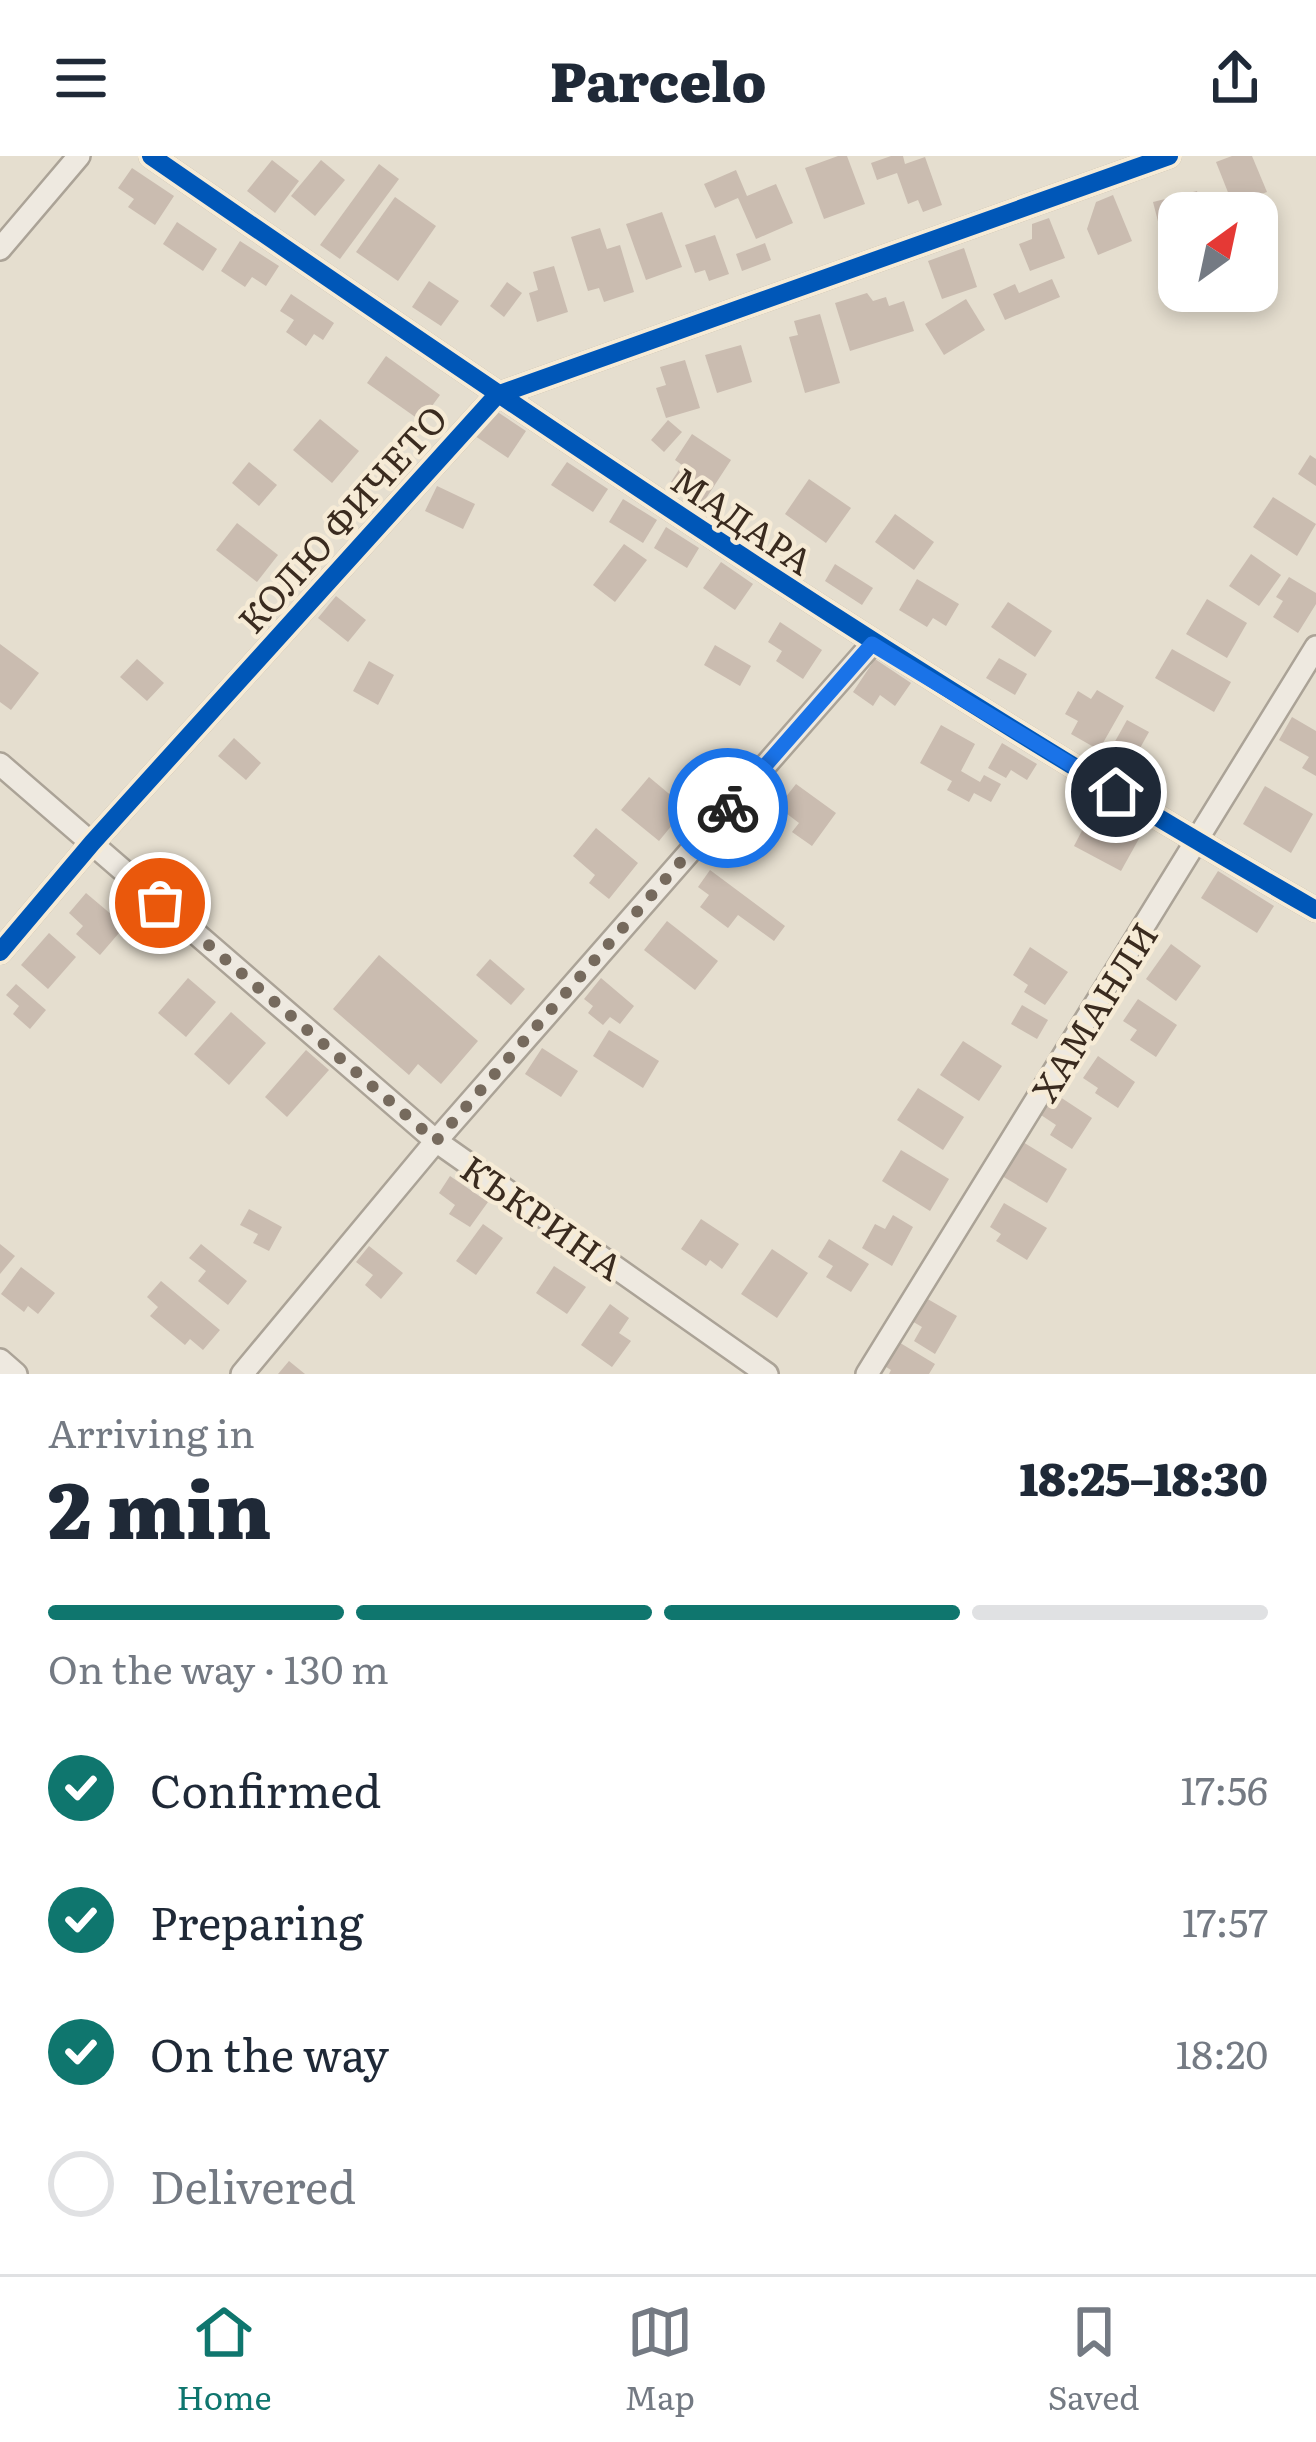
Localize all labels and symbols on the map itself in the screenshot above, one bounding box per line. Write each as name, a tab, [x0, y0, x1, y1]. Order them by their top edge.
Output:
north arrow	[1158, 192, 1278, 312]
street label: КОЛЮ ФИЧЕТО	[224, 392, 458, 644]
street label: МАДАРА	[662, 452, 824, 586]
pin	[1065, 741, 1167, 843]
courier	[668, 748, 788, 868]
pin	[109, 852, 211, 954]
street label: ХАМАНЛИ	[1017, 911, 1169, 1111]
street label: КЪКРИНА	[451, 1141, 635, 1291]

